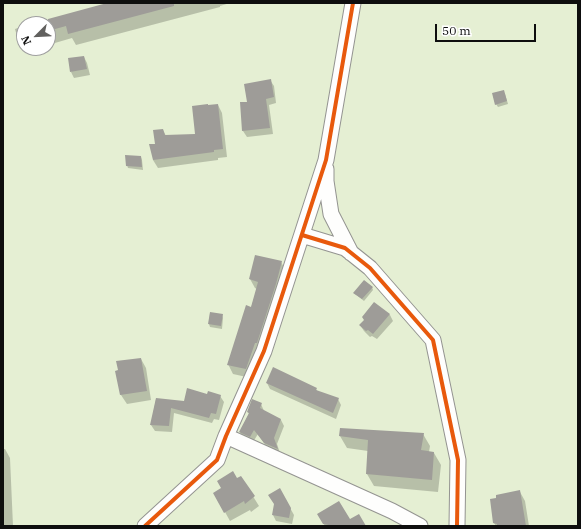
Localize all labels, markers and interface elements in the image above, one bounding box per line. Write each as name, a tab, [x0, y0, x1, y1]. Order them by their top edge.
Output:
north arrow	[16, 16, 56, 56]
scale bar	[437, 16, 538, 42]
text: 50 m	[442, 23, 471, 38]
text: N	[18, 34, 34, 47]

